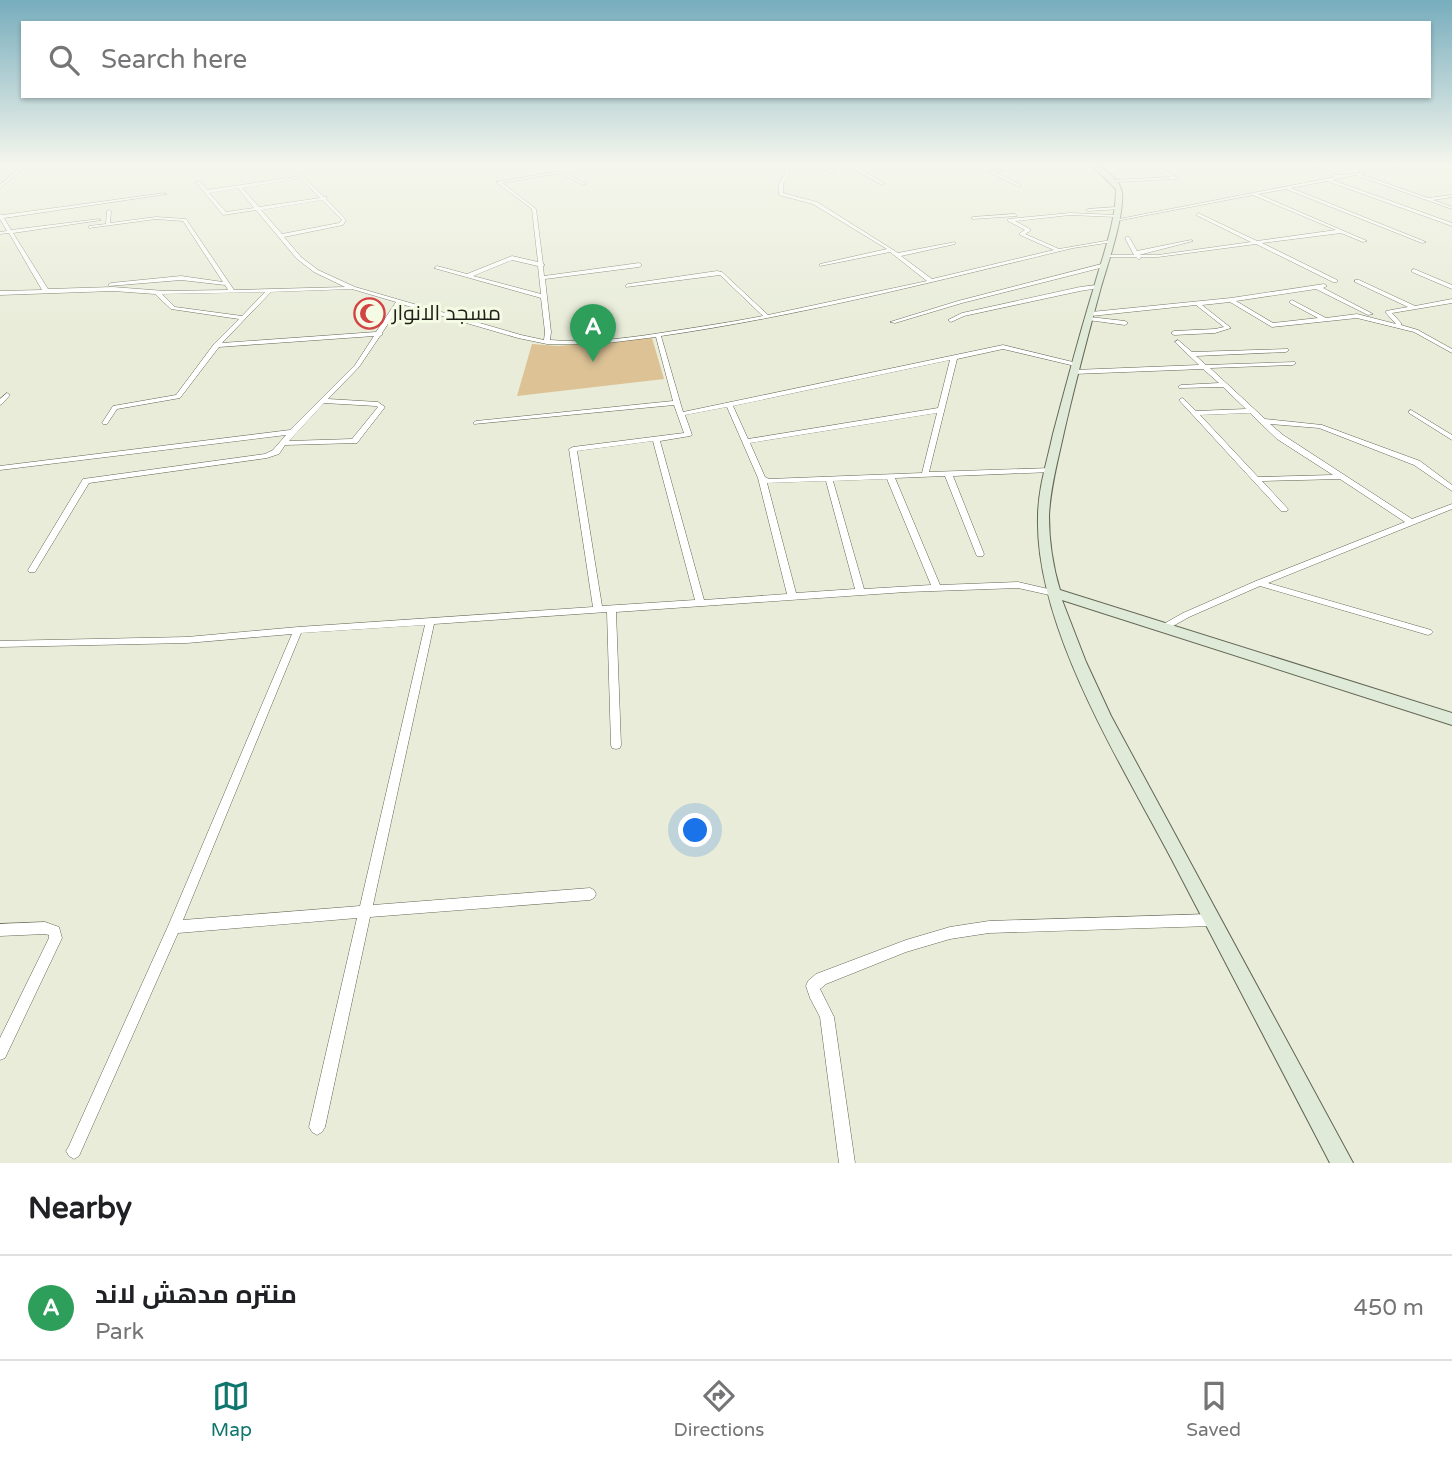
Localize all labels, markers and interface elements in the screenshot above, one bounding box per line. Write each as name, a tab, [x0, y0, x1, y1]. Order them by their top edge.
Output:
search box	[21, 21, 1431, 98]
icon: search	[45, 41, 83, 79]
text: Search here	[101, 44, 247, 75]
mosque icon: مسجد الانوار	[352, 296, 386, 330]
place label: مسجد الانوار	[391, 301, 501, 326]
pin: A	[570, 304, 616, 362]
your location	[678, 813, 712, 847]
text: Nearby	[28, 1190, 132, 1227]
text: منتره مدهش لاند	[95, 1279, 297, 1310]
text: A	[42, 1294, 60, 1322]
text: 450 m	[1354, 1294, 1424, 1322]
text: Park	[95, 1318, 144, 1346]
tab: Map	[211, 1377, 252, 1441]
tab: Directions	[674, 1377, 765, 1441]
tab: Saved	[1186, 1377, 1241, 1441]

